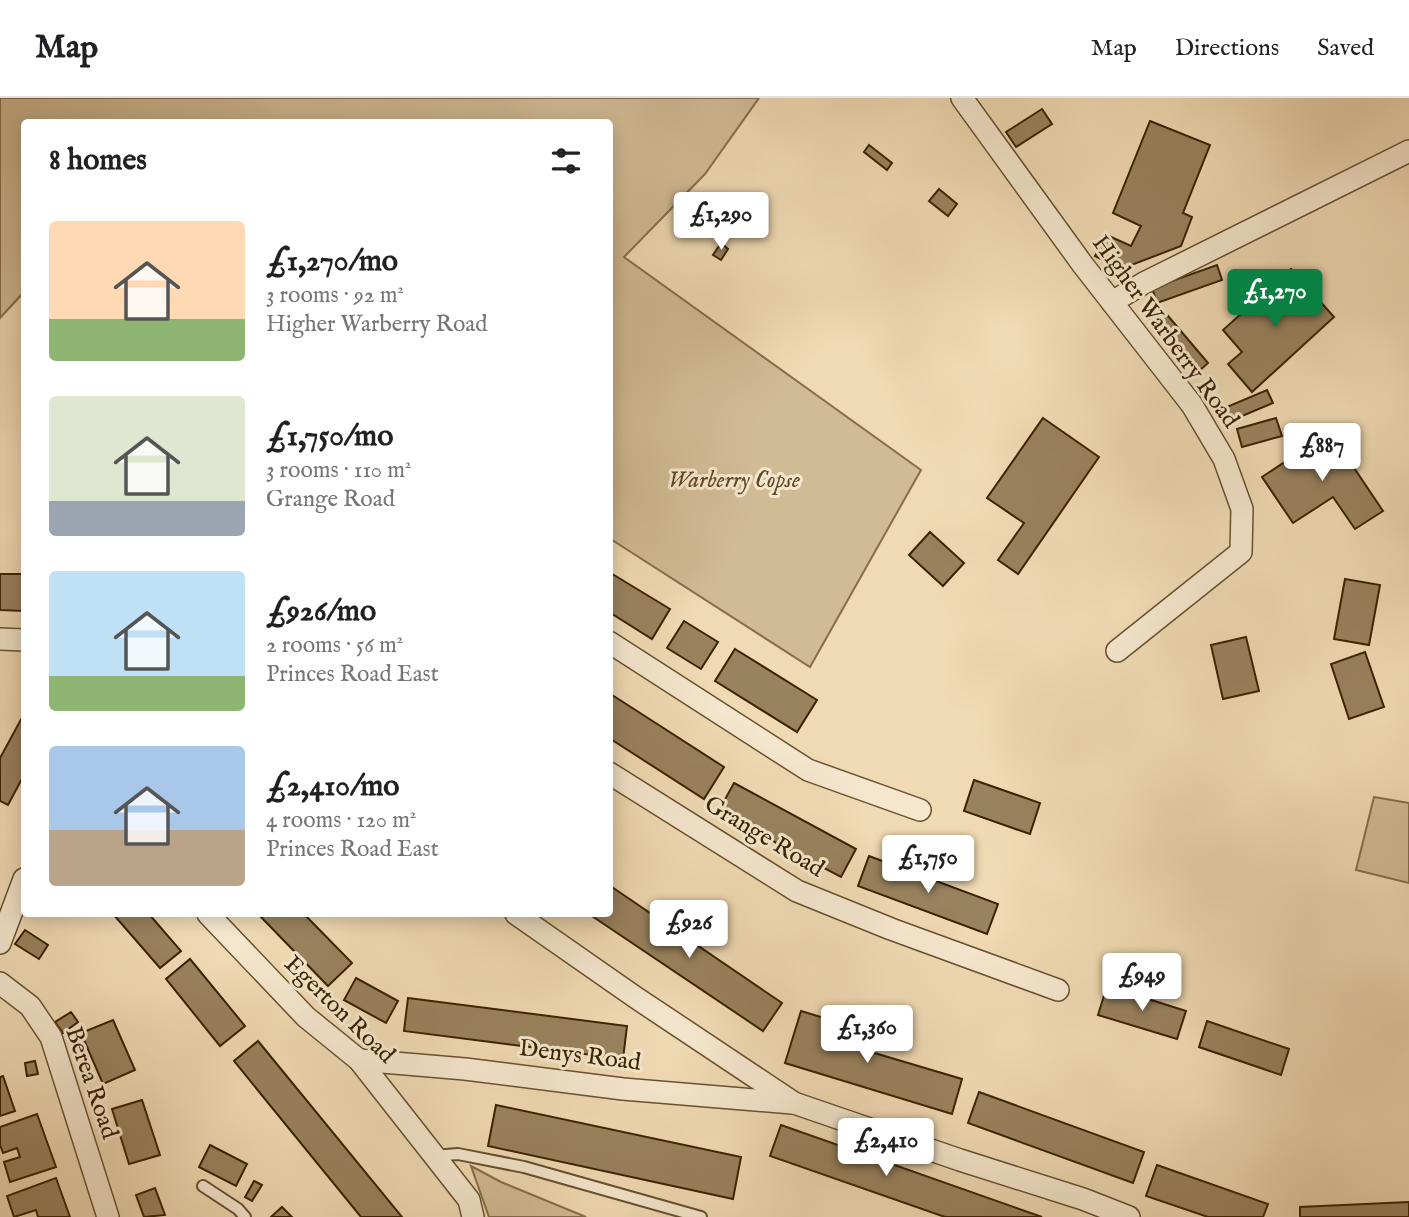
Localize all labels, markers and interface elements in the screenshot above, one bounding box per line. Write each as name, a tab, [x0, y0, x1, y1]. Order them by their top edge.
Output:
text: Map	[35, 27, 98, 69]
text: Map	[1091, 33, 1137, 64]
text: Directions	[1175, 33, 1279, 64]
text: Saved	[1317, 33, 1374, 64]
text: 8 homes	[49, 142, 147, 180]
icon: filters	[547, 142, 585, 180]
pin: £1,290	[664, 192, 778, 252]
text: £1,290	[690, 200, 752, 229]
street label: Higher Warberry Road	[1085, 229, 1246, 435]
text: £1,270/mo	[266, 243, 398, 281]
icon: home	[105, 249, 189, 333]
pin: £1,270	[1218, 270, 1332, 329]
text: £1,270	[1243, 277, 1307, 306]
text: 3 rooms · 92 m²	[266, 281, 404, 310]
text: Higher Warberry Road	[266, 310, 488, 339]
text: £1,750/mo	[266, 418, 393, 456]
icon: home	[105, 424, 189, 508]
pin: £887	[1281, 424, 1363, 483]
text: £887	[1300, 431, 1344, 460]
text: 3 rooms · 110 m²	[266, 456, 411, 485]
park label: Warberry Copse	[668, 465, 800, 496]
text: Grange Road	[266, 485, 395, 514]
text: £926/mo	[266, 593, 376, 631]
icon: home	[105, 599, 189, 683]
text: 2 rooms · 56 m²	[266, 631, 403, 660]
text: Princes Road East	[266, 660, 439, 689]
text: £2,410/mo	[266, 768, 399, 806]
icon: home	[105, 774, 189, 858]
street label: Grange Road	[698, 789, 830, 885]
text: 4 rooms · 120 m²	[266, 806, 416, 835]
text: Princes Road East	[266, 835, 439, 864]
pin: £1,750	[871, 836, 985, 895]
text: £1,750	[898, 843, 958, 872]
pin: £926	[648, 900, 730, 960]
text: £926	[666, 908, 712, 937]
street label: Egerton Road	[277, 949, 401, 1071]
pin: £949	[1101, 954, 1183, 1013]
text: £949	[1118, 961, 1166, 990]
pin: £1,360	[810, 1006, 924, 1065]
text: £1,360	[837, 1013, 897, 1042]
street label: Berea Road	[57, 1023, 125, 1143]
street label: Denys Road	[517, 1033, 643, 1079]
pin: £2,410	[829, 1118, 943, 1178]
text: £2,410	[854, 1126, 918, 1155]

